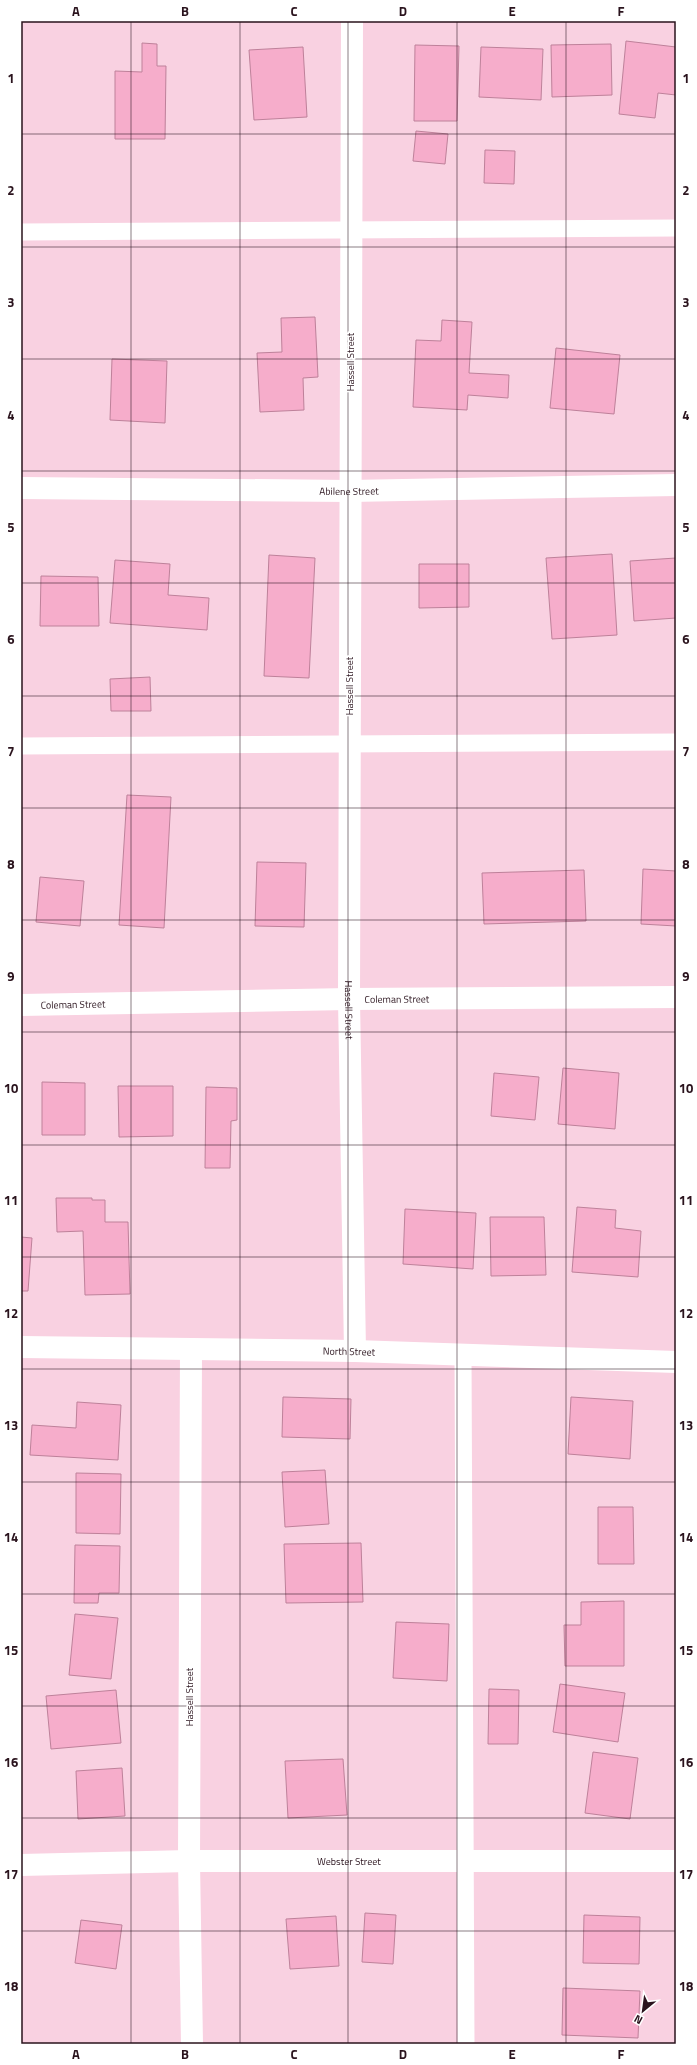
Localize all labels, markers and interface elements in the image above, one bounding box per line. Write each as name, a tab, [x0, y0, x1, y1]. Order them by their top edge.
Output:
text: A	[72, 1, 80, 21]
text: B	[181, 1, 189, 21]
text: C	[290, 1, 298, 21]
text: D	[399, 1, 407, 21]
text: E	[508, 1, 516, 21]
text: F	[618, 1, 625, 21]
text: 1	[7, 68, 15, 88]
text: 1	[682, 68, 690, 88]
text: 2	[7, 180, 15, 200]
text: 2	[682, 180, 690, 200]
text: 3	[7, 292, 15, 312]
text: 3	[682, 292, 690, 312]
street label: Hassell Street	[343, 332, 358, 391]
text: 4	[7, 405, 15, 425]
text: 4	[682, 405, 690, 425]
street label: Abilene Street	[319, 483, 379, 499]
text: 5	[7, 517, 15, 537]
text: 5	[682, 517, 690, 537]
text: 6	[7, 629, 15, 649]
text: 6	[682, 629, 690, 649]
street label: Hassell Street	[342, 656, 357, 715]
text: 7	[7, 741, 15, 761]
text: 7	[682, 741, 690, 761]
text: 8	[7, 854, 15, 874]
text: 8	[682, 854, 690, 874]
text: 9	[7, 966, 15, 986]
text: 9	[682, 966, 690, 986]
street label: Hassell Street	[341, 981, 357, 1040]
street label: Coleman Street	[364, 991, 430, 1006]
street label: Coleman Street	[40, 996, 106, 1012]
text: 10	[4, 1078, 18, 1098]
text: 10	[679, 1078, 693, 1098]
text: 11	[4, 1190, 18, 1210]
text: 11	[679, 1190, 693, 1210]
text: 12	[4, 1303, 18, 1323]
text: 12	[679, 1303, 693, 1323]
street label: North Street	[323, 1343, 376, 1359]
text: 13	[4, 1415, 18, 1435]
text: 13	[679, 1415, 693, 1435]
text: 14	[4, 1527, 18, 1547]
text: 14	[679, 1527, 693, 1547]
text: 15	[4, 1640, 18, 1660]
text: 15	[679, 1640, 693, 1660]
street label: Hassell Street	[182, 1667, 197, 1726]
text: 16	[4, 1752, 18, 1772]
text: 16	[679, 1752, 693, 1772]
street label: Webster Street	[317, 1854, 381, 1869]
text: 17	[4, 1864, 18, 1884]
text: 17	[679, 1864, 693, 1884]
text: 18	[4, 1976, 18, 1996]
text: 18	[679, 1976, 693, 1996]
north arrow	[623, 1991, 663, 2031]
text: N	[631, 2011, 645, 2029]
text: A	[72, 2044, 80, 2064]
text: B	[181, 2044, 189, 2064]
text: C	[290, 2044, 298, 2064]
text: D	[399, 2044, 407, 2064]
text: E	[508, 2044, 516, 2064]
text: F	[618, 2044, 625, 2064]

